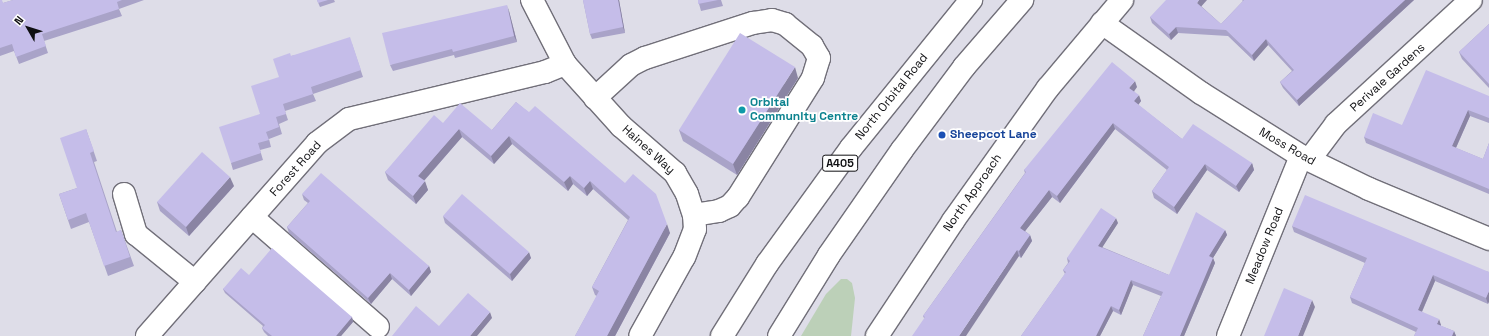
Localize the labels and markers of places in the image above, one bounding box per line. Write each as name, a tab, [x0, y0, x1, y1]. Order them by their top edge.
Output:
place label: Orbital Community Centre	[750, 96, 858, 124]
marker: Orbital Community Centre	[737, 105, 747, 115]
place label: Sheepcot Lane	[950, 128, 1037, 142]
marker: Sheepcot Lane	[937, 130, 947, 140]

